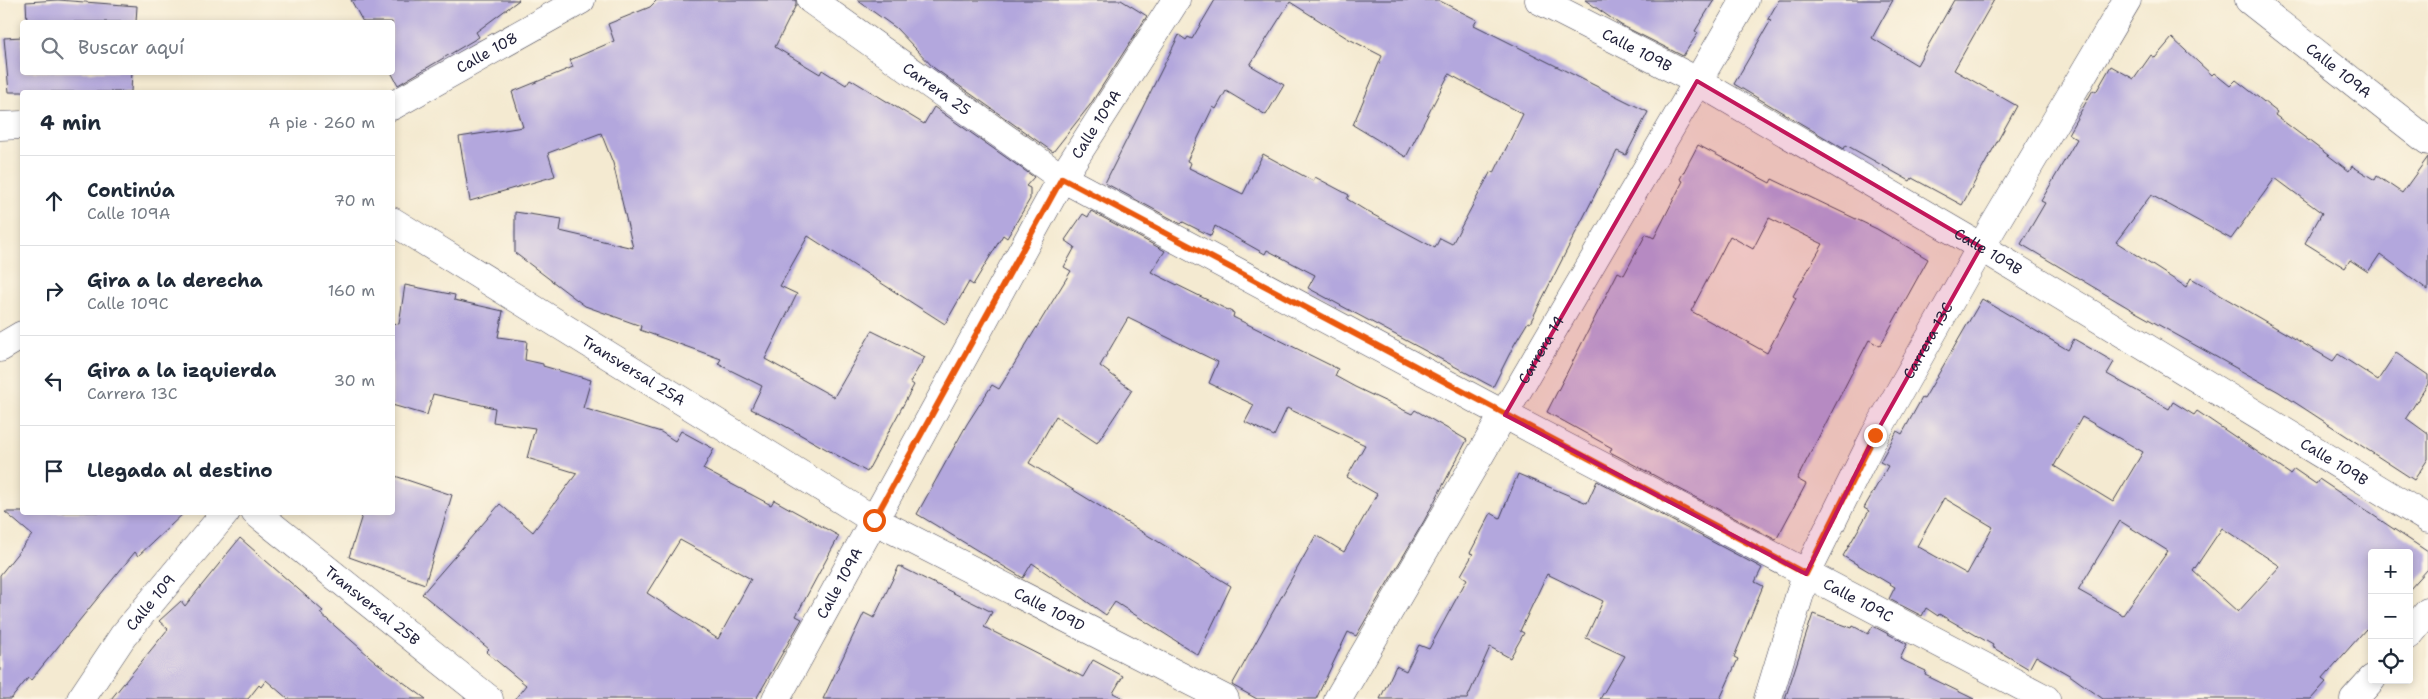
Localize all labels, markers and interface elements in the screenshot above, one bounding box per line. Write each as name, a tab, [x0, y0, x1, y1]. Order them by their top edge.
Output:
search box	[20, 20, 395, 75]
street label: Calle 109B	[1598, 24, 1675, 77]
street label: Calle 108	[453, 27, 521, 78]
icon: search	[38, 34, 66, 62]
text: Buscar aquí	[78, 35, 184, 60]
street label: Calle 109A	[2302, 38, 2376, 103]
street label: Carrera 25	[899, 58, 975, 120]
street label: Calle 109A	[1067, 86, 1126, 163]
text: 4 min	[40, 109, 101, 137]
text: A pie · 260 m	[269, 112, 375, 133]
text: Continúa	[87, 178, 175, 203]
icon: ahead	[40, 187, 68, 215]
text: 70 m	[334, 190, 375, 211]
text: Calle 109A	[87, 203, 170, 224]
street label: Calle 109B	[1950, 223, 2026, 280]
text: Gira a la derecha	[87, 268, 263, 293]
icon: right	[40, 277, 68, 305]
text: 160 m	[328, 280, 375, 301]
text: Calle 109C	[87, 293, 169, 314]
street label: Carrera 13C	[1899, 299, 1958, 383]
street label: Carrera 14	[1514, 312, 1569, 388]
street label: Transversal 25A	[578, 331, 689, 411]
text: Gira a la izquierda	[87, 358, 276, 383]
icon: left	[40, 367, 68, 395]
text: 30 m	[334, 370, 375, 391]
text: Carrera 13C	[87, 383, 178, 404]
route end	[1864, 424, 1887, 447]
street label: Calle 109B	[2297, 434, 2372, 490]
icon: arrive	[40, 457, 68, 485]
text: Llegada al destino	[87, 458, 273, 483]
route start	[863, 509, 886, 532]
street label: Calle 109A	[812, 544, 867, 622]
map controls	[2368, 549, 2413, 684]
button: +	[2368, 549, 2413, 594]
street label: Transversal 25B	[320, 561, 424, 650]
street label: Calle 109	[121, 570, 180, 635]
street label: Calle 109C	[1820, 574, 1897, 627]
street label: Calle 109D	[1010, 583, 1088, 636]
button: −	[2368, 594, 2413, 639]
button: locate	[2368, 639, 2413, 684]

